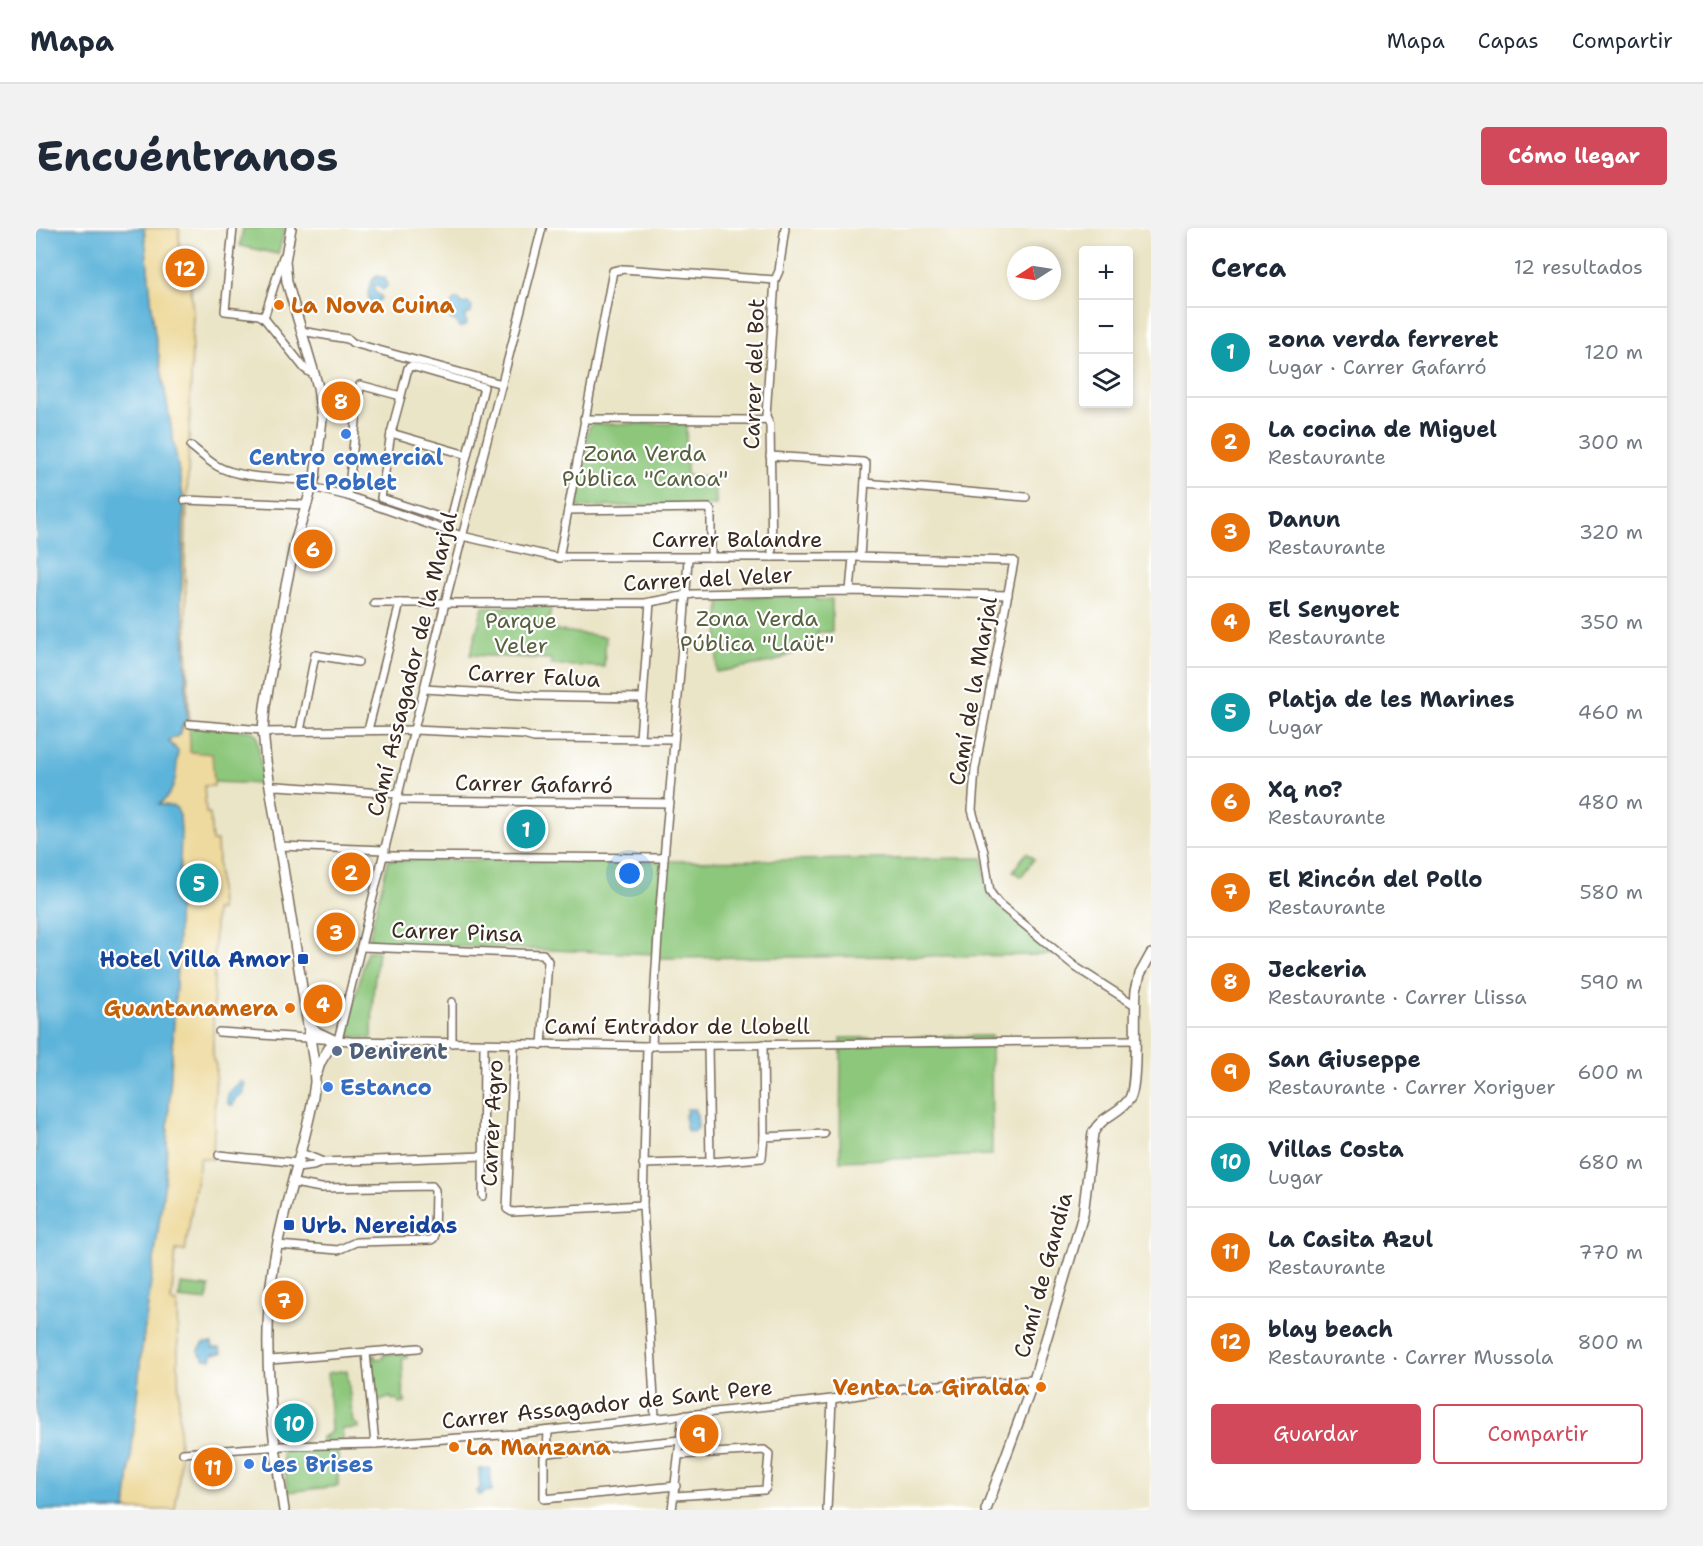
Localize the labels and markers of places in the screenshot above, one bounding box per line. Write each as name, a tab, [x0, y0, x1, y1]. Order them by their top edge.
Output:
pin: 12	[166, 246, 204, 291]
place label: La Nova Cuina	[291, 291, 455, 320]
marker: La Nova Cuina	[272, 298, 286, 312]
pin: 8	[322, 378, 360, 423]
marker: Centro comercial El Poblet	[339, 427, 353, 441]
place label: Centro comercial El Poblet	[249, 443, 444, 497]
pin: 6	[294, 526, 332, 572]
pin: 1	[506, 806, 546, 852]
pin: 2	[332, 850, 370, 894]
pin: 5	[180, 860, 218, 906]
pin: 3	[316, 910, 356, 954]
place label: Hotel Villa Amor	[99, 945, 291, 974]
marker: Hotel Villa Amor	[296, 952, 310, 966]
pin: 4	[304, 982, 342, 1026]
place label: Guantanamera	[103, 994, 278, 1023]
marker: Guantanamera	[283, 1001, 297, 1015]
place label: Denirent	[349, 1037, 448, 1066]
marker: Denirent	[330, 1044, 344, 1058]
place label: Estanco	[340, 1073, 432, 1102]
marker: Estanco	[321, 1080, 335, 1094]
place label: Urb. Nereidas	[301, 1211, 457, 1240]
marker: Urb. Nereidas	[282, 1218, 296, 1232]
pin: 7	[264, 1278, 304, 1322]
place label: Venta La Giralda	[833, 1373, 1029, 1402]
marker: Venta La Giralda	[1034, 1380, 1048, 1394]
pin: 10	[274, 1400, 314, 1446]
pin: 9	[680, 1412, 718, 1456]
place label: La Manzana	[466, 1433, 611, 1462]
marker: La Manzana	[447, 1440, 461, 1454]
pin: 11	[194, 1444, 232, 1490]
place label: Les Brises	[261, 1450, 373, 1479]
marker: Les Brises	[242, 1457, 256, 1471]

